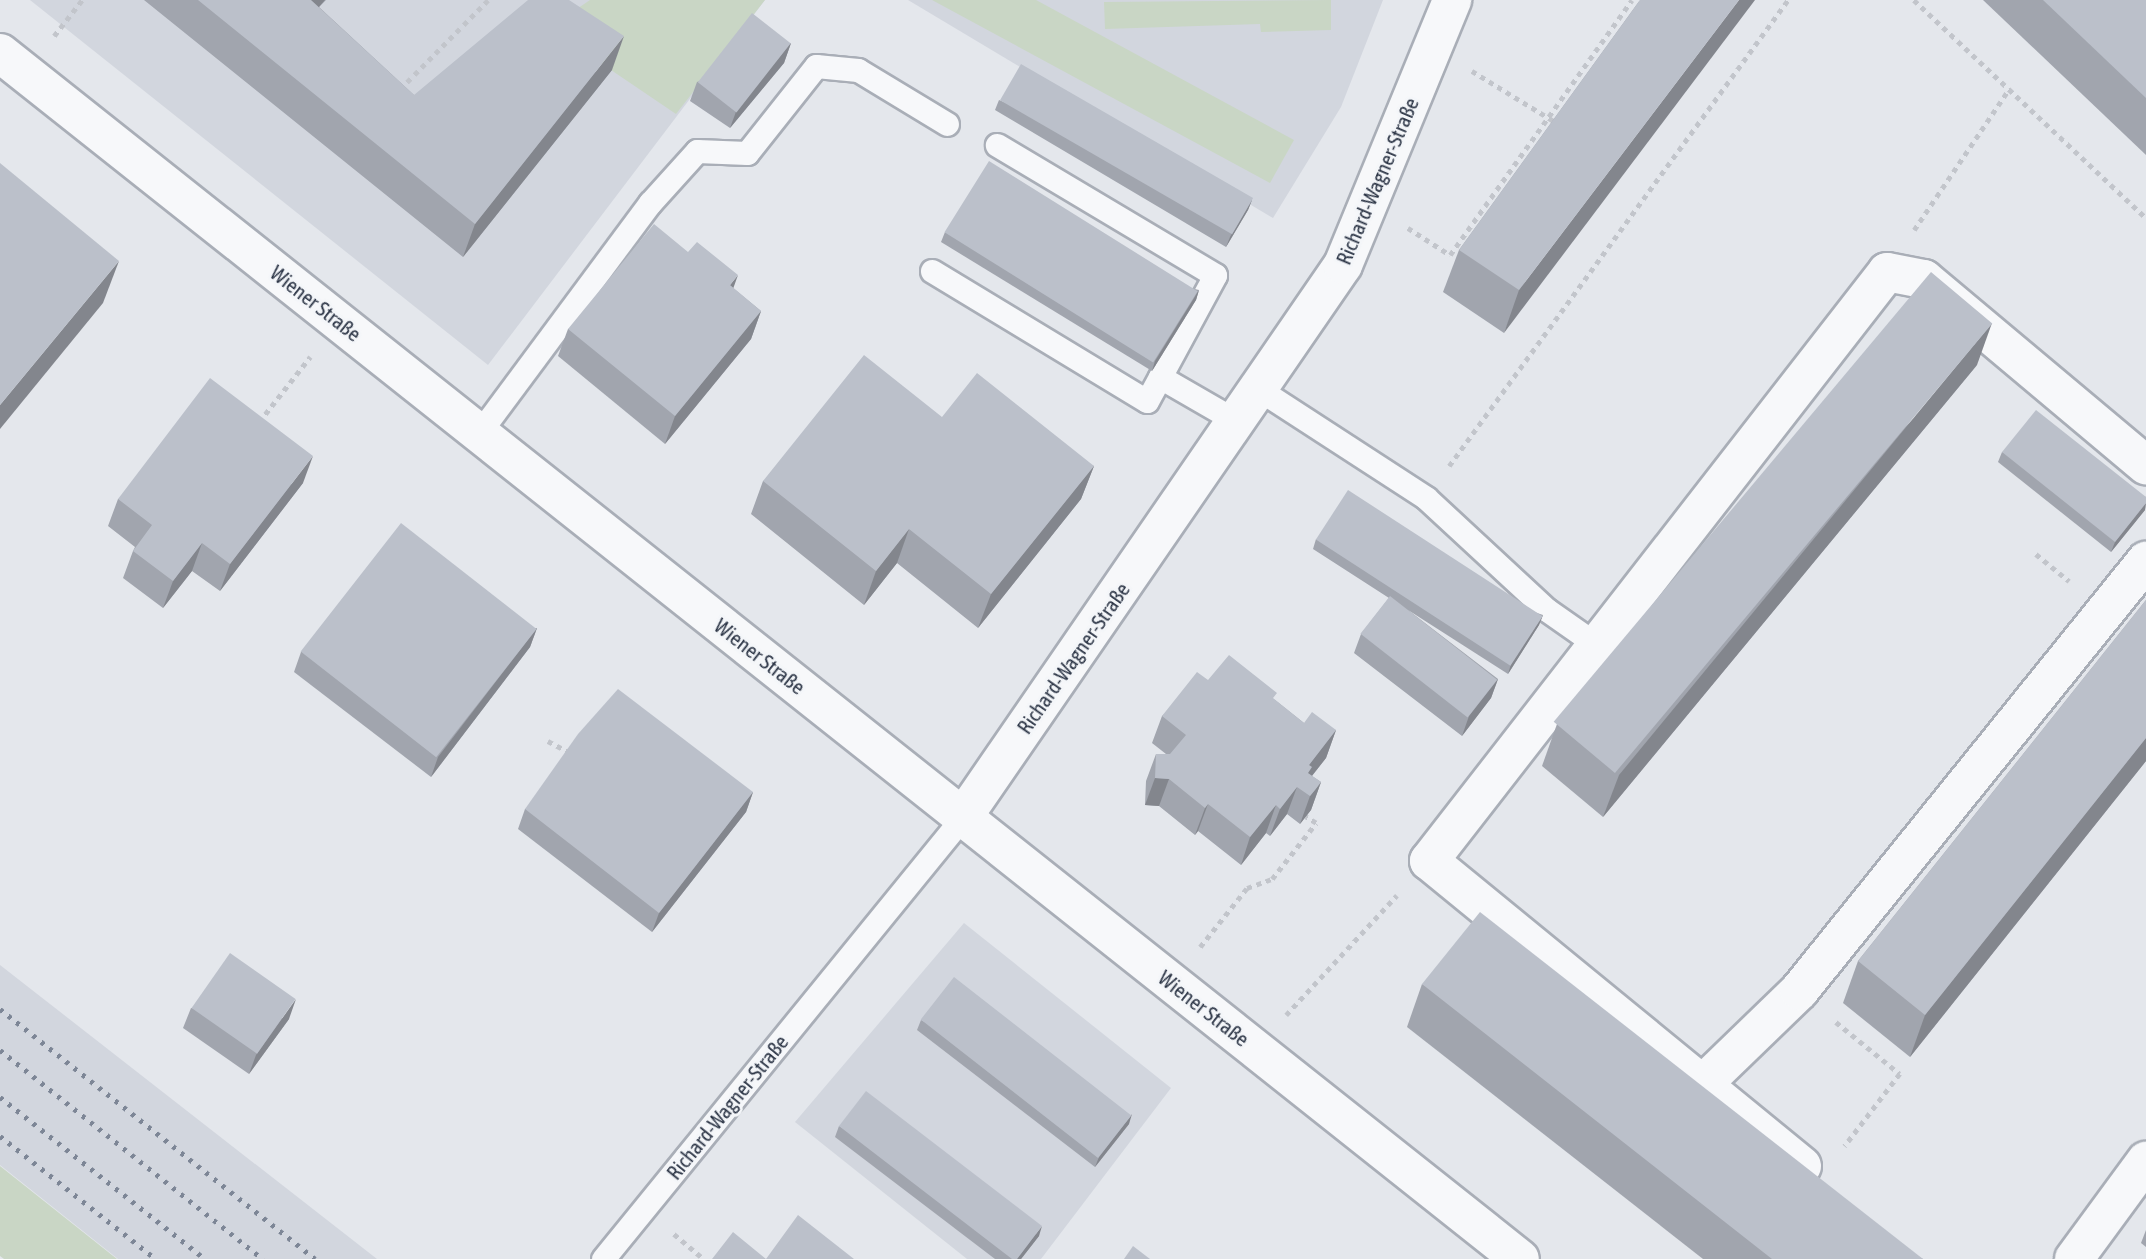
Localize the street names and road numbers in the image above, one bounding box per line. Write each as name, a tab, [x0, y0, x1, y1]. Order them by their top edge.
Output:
street label: Richard-Wagner-Straße	[1330, 94, 1424, 268]
street label: Wiener Straße	[266, 260, 366, 346]
street label: Richard-Wagner-Straße	[1011, 578, 1135, 738]
street label: Wiener Straße	[710, 613, 810, 699]
street label: Wiener Straße	[1154, 965, 1254, 1051]
street label: Richard-Wagner-Straße	[661, 1030, 793, 1184]

